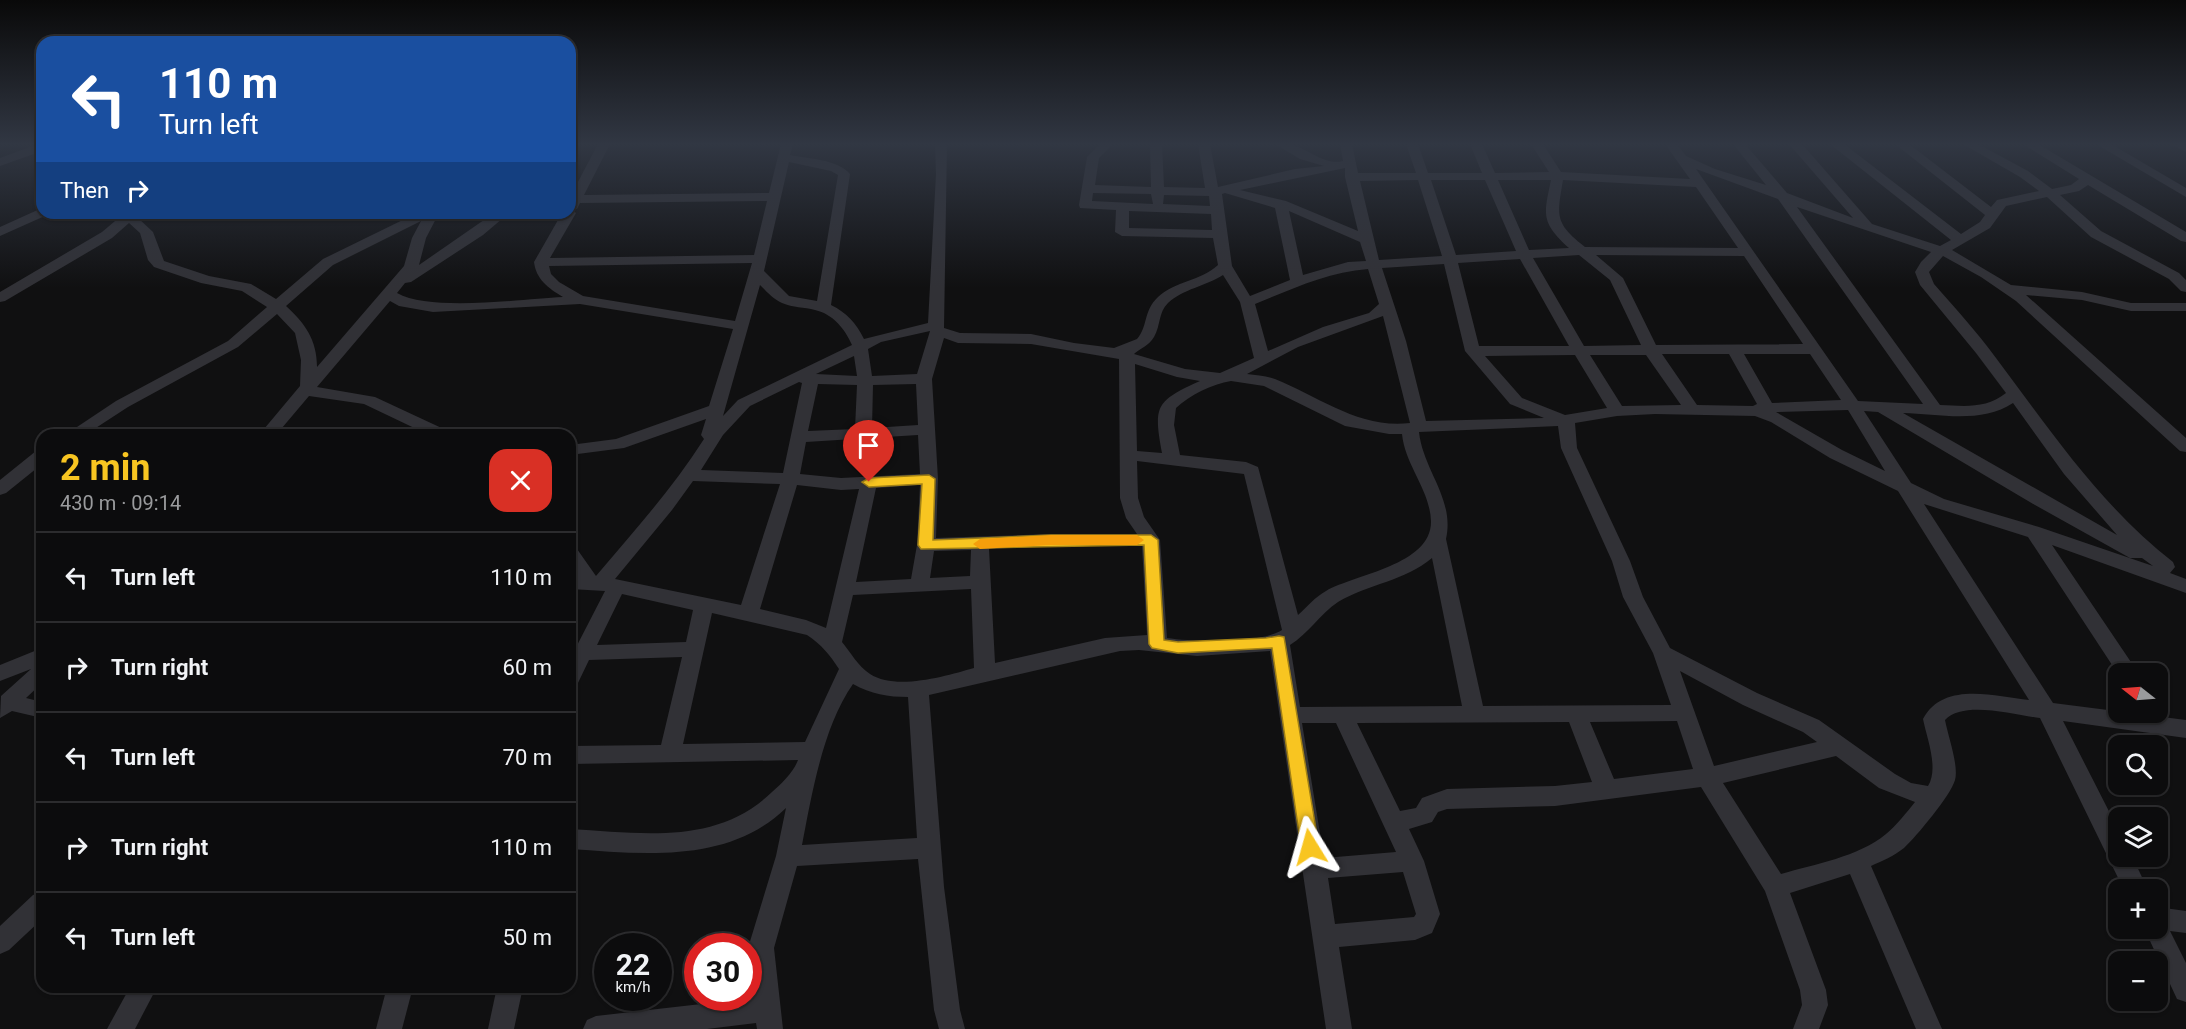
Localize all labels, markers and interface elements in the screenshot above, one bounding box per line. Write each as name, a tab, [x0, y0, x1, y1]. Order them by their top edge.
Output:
text: 110 m	[159, 59, 278, 108]
icon: left	[60, 60, 138, 138]
text: Turn left	[159, 109, 259, 141]
icon: right	[121, 174, 154, 207]
text: Then	[60, 178, 109, 203]
pin	[843, 420, 894, 482]
icon: arrive	[852, 429, 885, 462]
text: 2 min	[60, 447, 151, 489]
button: close	[489, 449, 552, 512]
text: 430 m · 09:14	[60, 491, 181, 515]
icon: left	[60, 561, 93, 594]
text: Turn left	[111, 565, 195, 590]
text: 110 m	[490, 565, 552, 590]
icon: right	[60, 651, 93, 684]
text: Turn right	[111, 655, 208, 680]
text: 60 m	[503, 655, 552, 680]
north arrow	[2108, 663, 2168, 723]
map controls	[2108, 663, 2168, 1011]
button: search	[2108, 735, 2168, 795]
icon: left	[60, 741, 93, 774]
text: Turn left	[111, 745, 195, 770]
text: 70 m	[503, 745, 552, 770]
button: layers	[2108, 807, 2168, 867]
position arrow	[1278, 815, 1342, 879]
icon: right	[60, 831, 93, 864]
text: Turn right	[111, 835, 208, 860]
text: 110 m	[490, 835, 552, 860]
button: +	[2108, 879, 2168, 939]
icon: left	[60, 921, 93, 954]
text: Turn left	[111, 925, 195, 950]
text: 50 m	[503, 925, 552, 950]
speed limit sign: 30	[684, 933, 762, 1011]
text: 22	[616, 947, 650, 982]
button: −	[2108, 951, 2168, 1011]
text: km/h	[615, 978, 651, 996]

